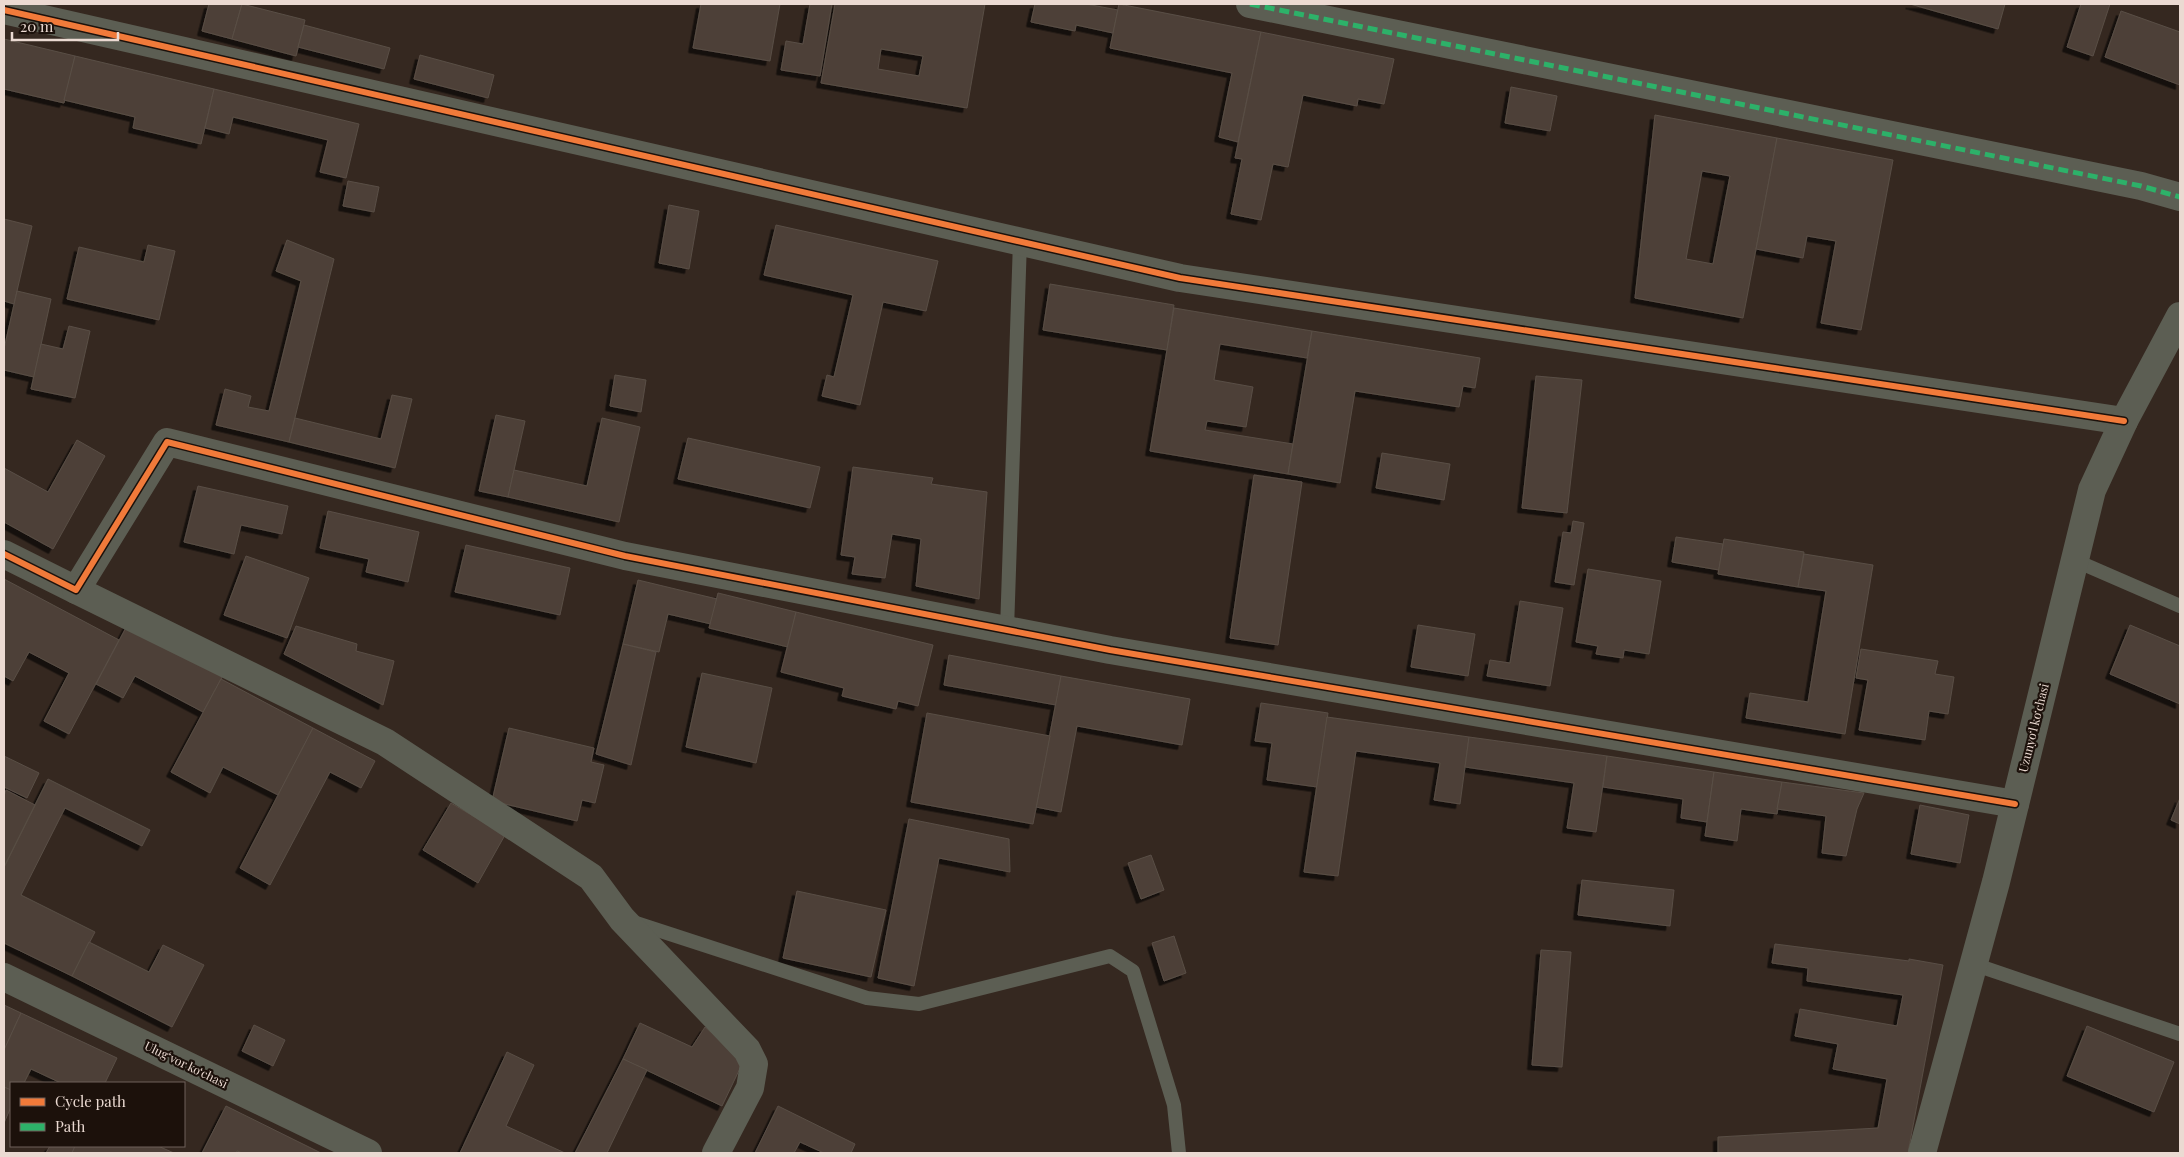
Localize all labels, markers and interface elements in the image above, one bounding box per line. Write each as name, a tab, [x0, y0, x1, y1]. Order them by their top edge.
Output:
scale bar	[12, 10, 119, 42]
text: 20 m	[20, 16, 54, 36]
street label: Uzunyoʻl koʻchasi	[2014, 681, 2052, 774]
street label: Ulugʻvor koʻchasi	[142, 1037, 231, 1091]
legend	[10, 1082, 185, 1147]
text: Cycle path	[55, 1091, 126, 1111]
text: Path	[55, 1116, 85, 1136]

